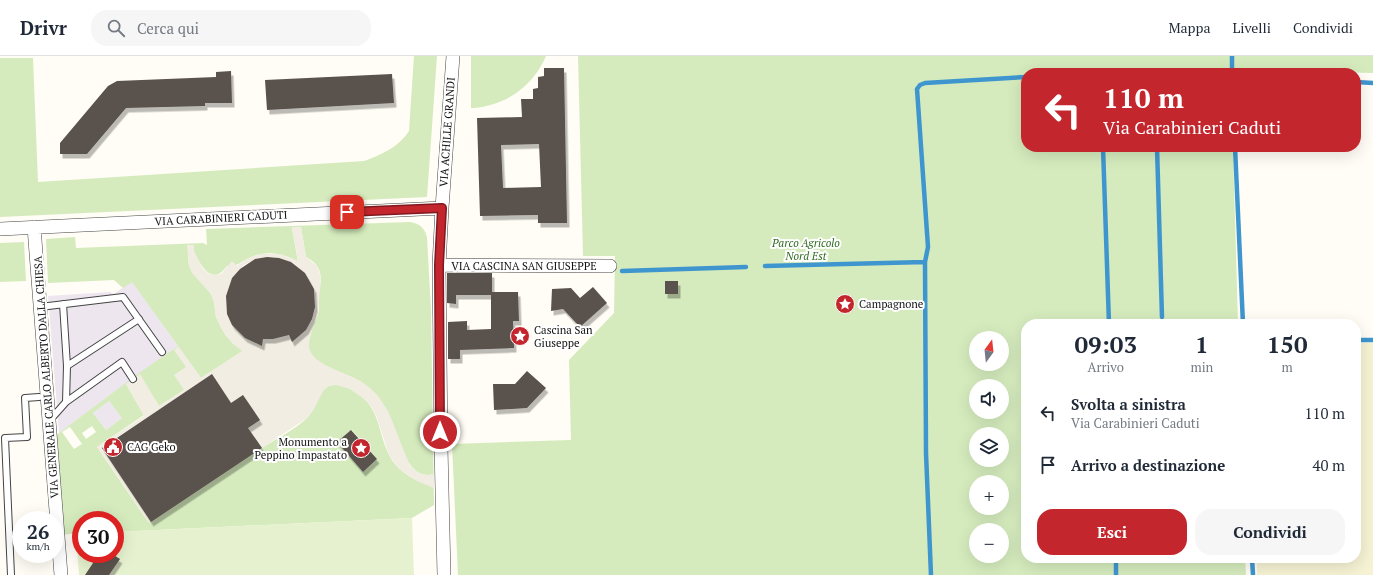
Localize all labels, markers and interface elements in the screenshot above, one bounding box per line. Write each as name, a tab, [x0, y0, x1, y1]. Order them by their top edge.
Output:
search box	[91, 10, 371, 46]
text: Drivr	[20, 15, 67, 40]
icon: search	[105, 17, 127, 39]
text: Cerca qui	[137, 18, 199, 38]
text: Mappa	[1168, 18, 1211, 37]
text: Livelli	[1233, 18, 1271, 37]
text: Condividi	[1293, 18, 1353, 37]
street label: VIA ACHILLE GRANDI	[436, 77, 458, 187]
text: 110 m	[1103, 79, 1184, 116]
icon: left	[1037, 84, 1089, 136]
text: Via Carabinieri Caduti	[1103, 115, 1281, 139]
pin	[330, 195, 364, 229]
icon: arrive	[336, 201, 358, 223]
street label: VIA CARABINIERI CADUTI	[154, 208, 288, 228]
park label: Parco Agricolo Nord Est	[771, 236, 840, 263]
street label: VIA GENERALE CARLO ALBERTO DALLA CHIESA	[30, 255, 61, 499]
street label: VIA CASCINA SAN GIUSEPPE	[451, 259, 597, 273]
place icon: Campagnone	[834, 293, 856, 315]
place label: Campagnone	[859, 297, 924, 311]
place label: Cascina San Giuseppe	[534, 323, 593, 350]
place icon: Cascina San Giuseppe	[509, 325, 531, 347]
text: 09:03	[1074, 328, 1137, 360]
text: 1	[1195, 328, 1209, 360]
text: 150	[1267, 328, 1307, 360]
north arrow	[969, 331, 1009, 371]
map controls	[969, 331, 1009, 563]
text: Arrivo	[1088, 358, 1124, 376]
text: min	[1190, 358, 1213, 376]
text: m	[1282, 358, 1293, 376]
button: sound	[969, 379, 1009, 419]
text: Svolta a sinistra	[1071, 394, 1186, 414]
icon: left	[1037, 402, 1059, 424]
text: 110 m	[1304, 403, 1345, 423]
position arrow	[419, 411, 461, 453]
text: Via Carabinieri Caduti	[1071, 414, 1200, 432]
button: layers	[969, 427, 1009, 467]
place label: Monumento a Peppino Impastato	[254, 435, 347, 462]
public building icon: CAG Geko	[102, 436, 124, 458]
place icon: Monumento a Peppino Impastato	[350, 437, 372, 459]
place label: CAG Geko	[127, 440, 176, 454]
icon: arrive	[1037, 454, 1059, 476]
text: Arrivo a destinazione	[1071, 455, 1225, 475]
text: 40 m	[1312, 455, 1345, 475]
button: +	[969, 475, 1009, 515]
button: Esci	[1037, 509, 1187, 555]
button: Condividi	[1195, 509, 1345, 555]
speed limit sign: 30	[72, 511, 124, 563]
text: 26	[27, 518, 49, 545]
button: −	[969, 523, 1009, 563]
text: km/h	[26, 540, 50, 553]

